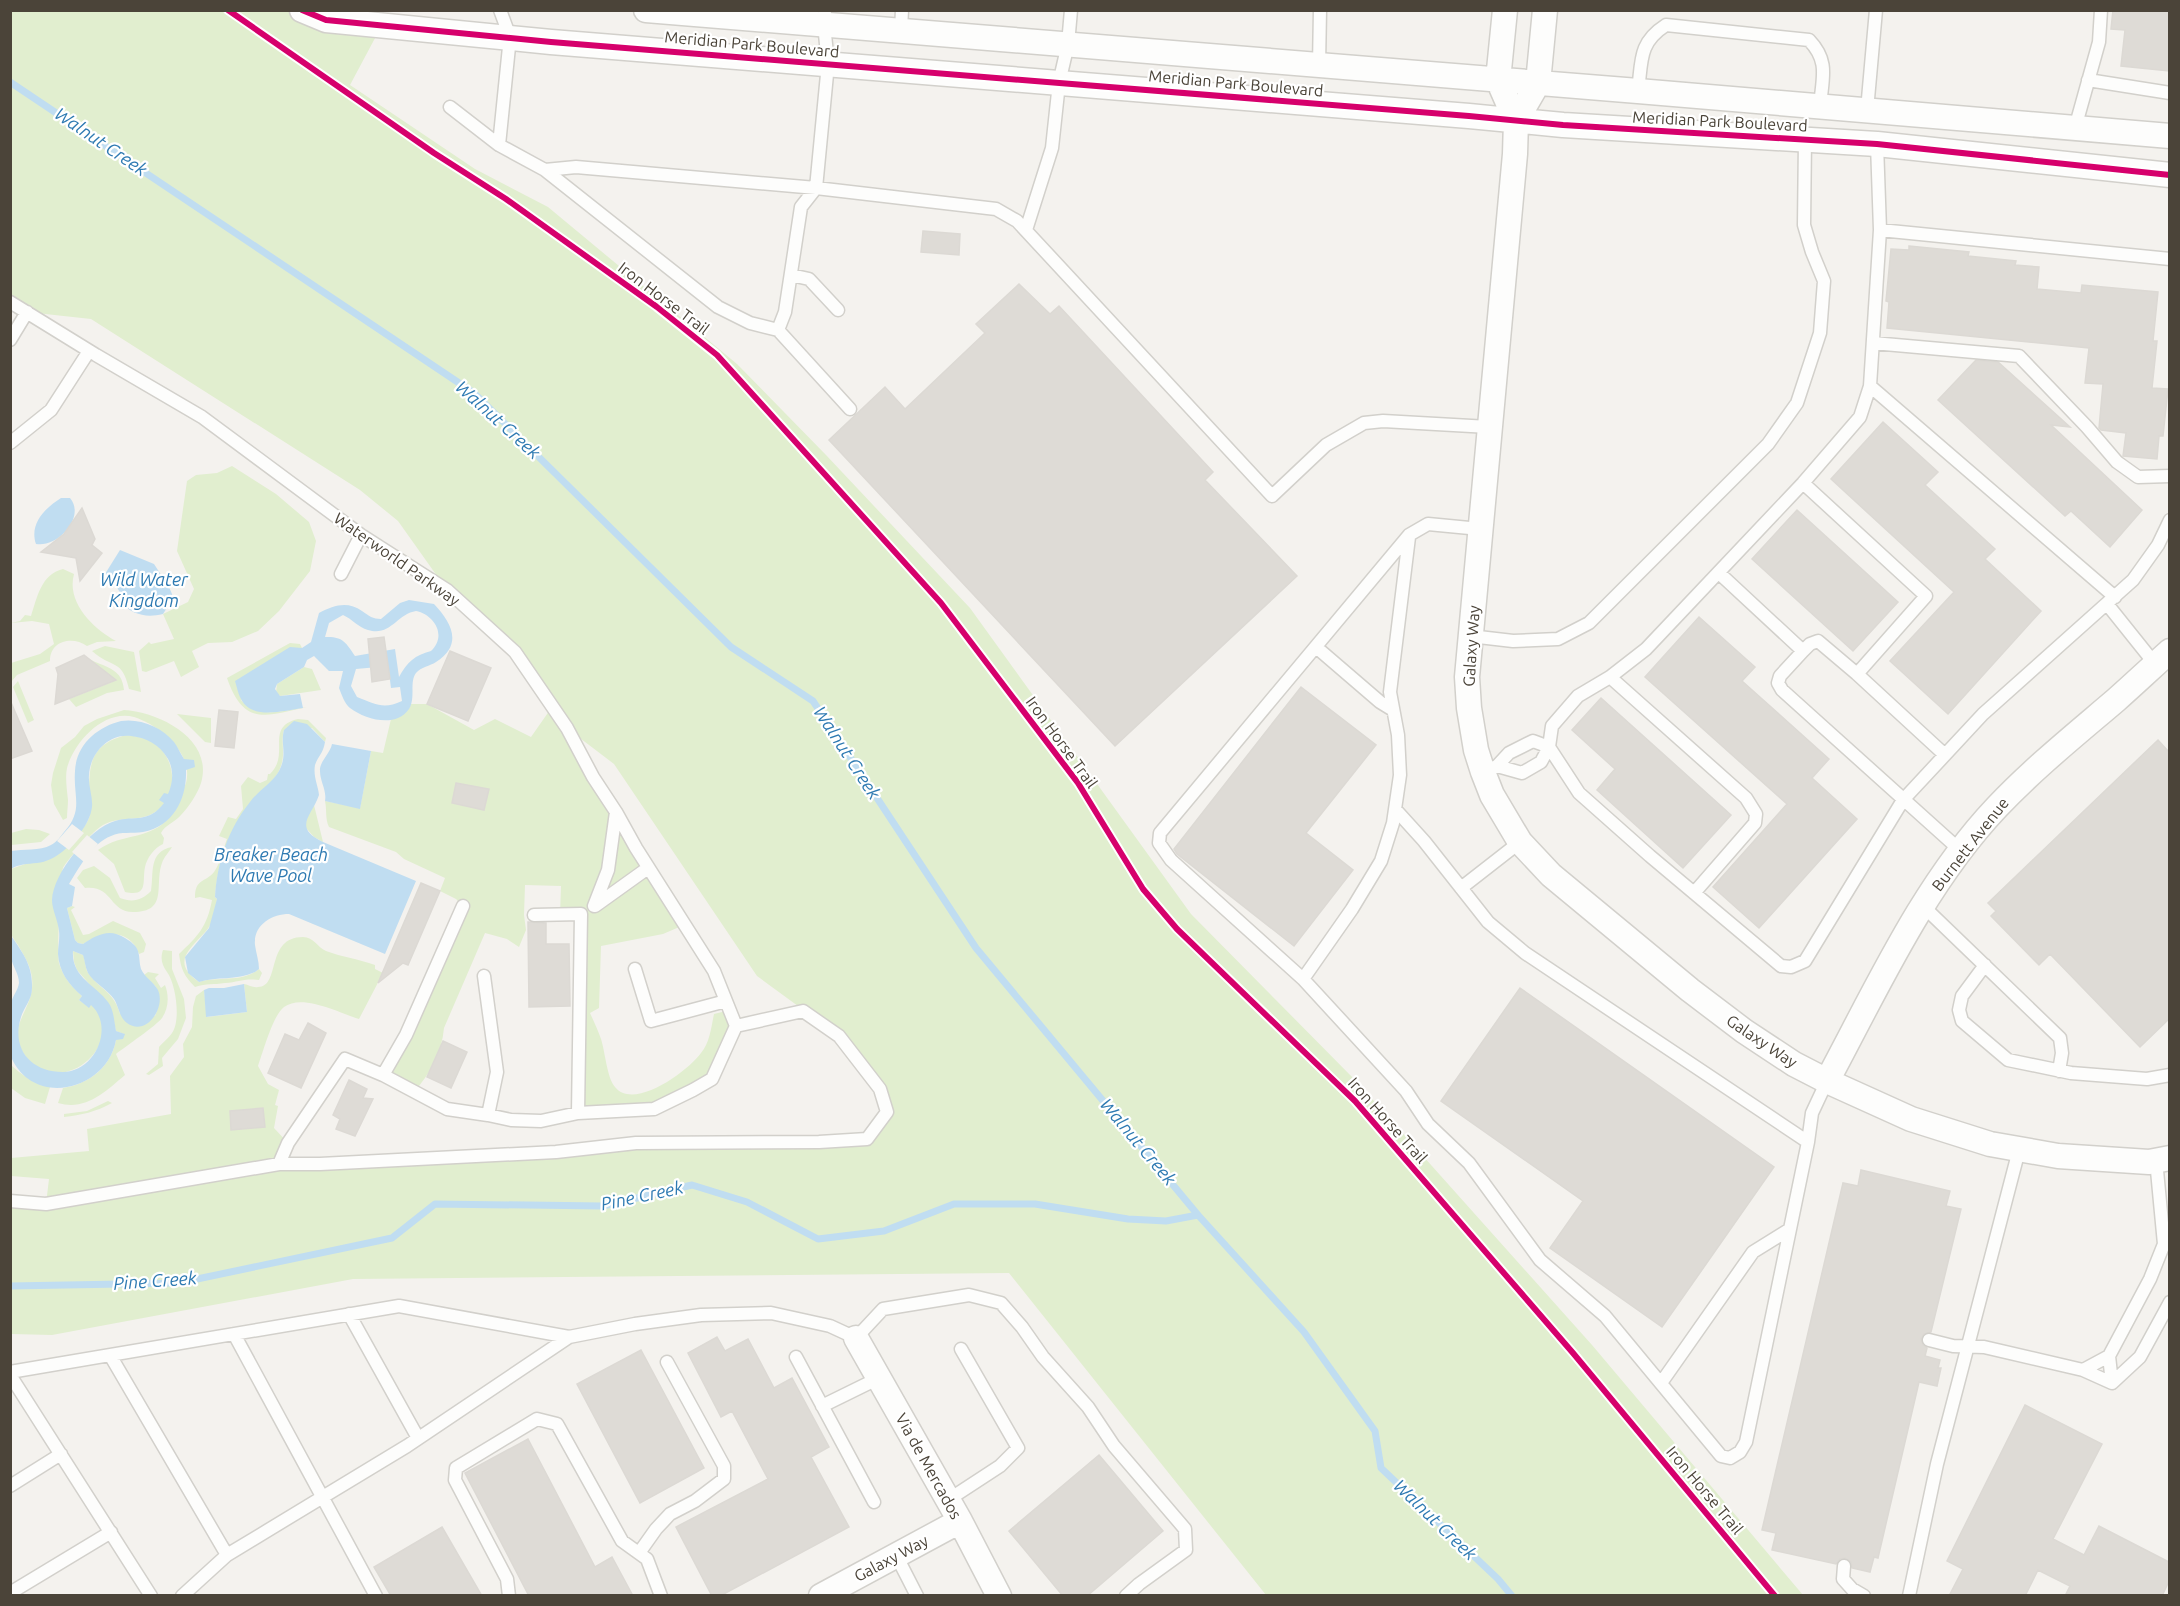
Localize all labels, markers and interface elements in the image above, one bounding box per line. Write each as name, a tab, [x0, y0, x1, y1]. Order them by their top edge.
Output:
street label: Meridian Park Boulevard	[664, 27, 840, 61]
street label: Meridian Park Boulevard	[1148, 66, 1324, 100]
water label: Walnut Creek	[52, 103, 152, 180]
street label: Meridian Park Boulevard	[1632, 107, 1808, 135]
street label: Iron Horse Trail	[615, 258, 713, 338]
water label: Walnut Creek	[452, 376, 546, 463]
street label: Waterworld Parkway	[331, 509, 464, 609]
water label: Wild Water Kingdom	[100, 569, 189, 610]
street label: Galaxy Way	[1459, 605, 1483, 687]
street label: Iron Horse Trail	[1023, 693, 1101, 791]
water label: Walnut Creek	[810, 702, 886, 803]
street label: Burnett Avenue	[1928, 794, 2012, 894]
water label: Breaker Beach Wave Pool	[214, 844, 328, 885]
street label: Galaxy Way	[1723, 1011, 1801, 1071]
street label: Iron Horse Trail	[1345, 1073, 1431, 1167]
water label: Walnut Creek	[1097, 1094, 1181, 1189]
water label: Pine Creek	[599, 1176, 686, 1214]
water label: Pine Creek	[112, 1267, 198, 1293]
street label: Via de Mercados	[892, 1410, 966, 1522]
street label: Iron Horse Trail	[1663, 1442, 1747, 1538]
water label: Walnut Creek	[1390, 1475, 1482, 1564]
street label: Galaxy Way	[851, 1531, 931, 1585]

